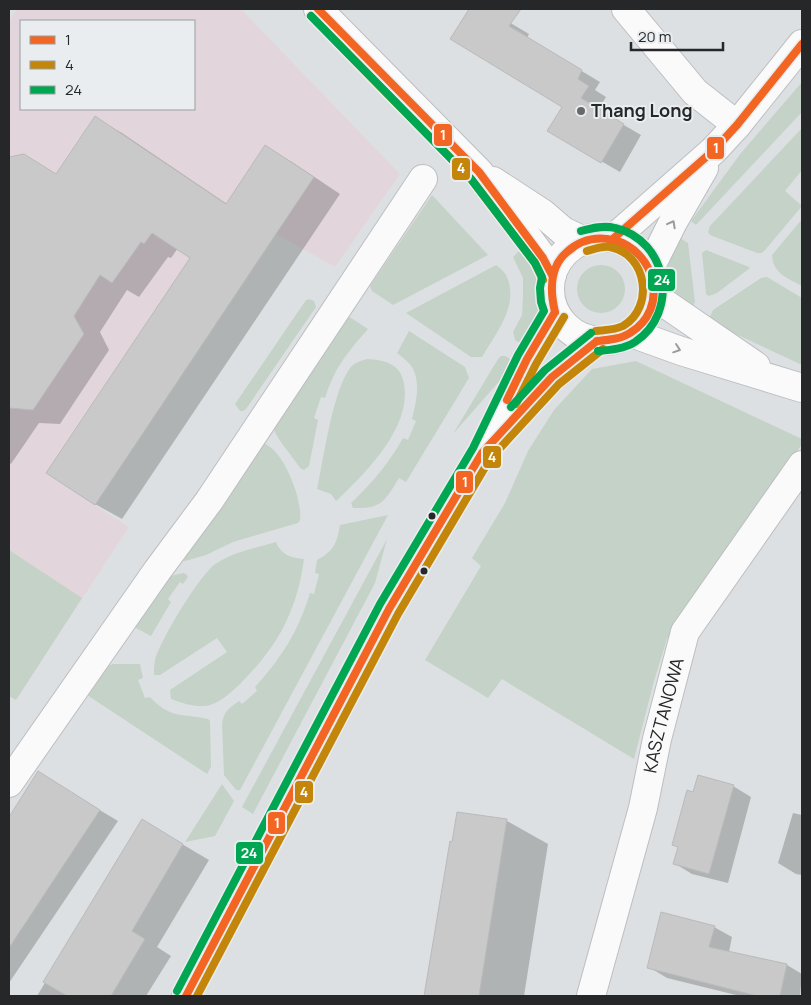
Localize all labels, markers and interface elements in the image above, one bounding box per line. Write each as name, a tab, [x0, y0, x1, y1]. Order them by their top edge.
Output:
legend	[20, 20, 195, 110]
scale bar	[631, 20, 724, 52]
text: 20 m	[638, 26, 671, 47]
text: 1	[65, 29, 71, 50]
text: 4	[65, 54, 74, 75]
text: 24	[65, 79, 82, 100]
place label: Thang Long	[591, 98, 693, 122]
marker: Thang Long	[575, 105, 587, 117]
line badge: 1	[433, 123, 453, 147]
text: 1	[440, 125, 446, 144]
line badge: 1	[706, 136, 725, 160]
text: 1	[713, 138, 719, 157]
line badge: 4	[451, 157, 471, 181]
text: 4	[457, 158, 465, 177]
one-way arrow	[666, 221, 676, 230]
line badge: 24	[647, 268, 676, 292]
text: 24	[654, 270, 670, 289]
one-way arrow	[672, 343, 680, 353]
line badge: 4	[482, 445, 502, 469]
text: 4	[488, 447, 496, 466]
line badge: 1	[455, 470, 474, 494]
text: 1	[462, 472, 468, 491]
unlabelled marker	[427, 511, 437, 521]
unlabelled marker	[419, 566, 429, 576]
street label: KASZTANOWA	[637, 654, 689, 775]
line badge: 4	[294, 780, 314, 804]
text: 4	[300, 782, 308, 801]
line badge: 1	[267, 811, 286, 835]
text: 1	[274, 813, 280, 832]
line badge: 24	[235, 841, 264, 865]
text: 24	[241, 843, 257, 862]

